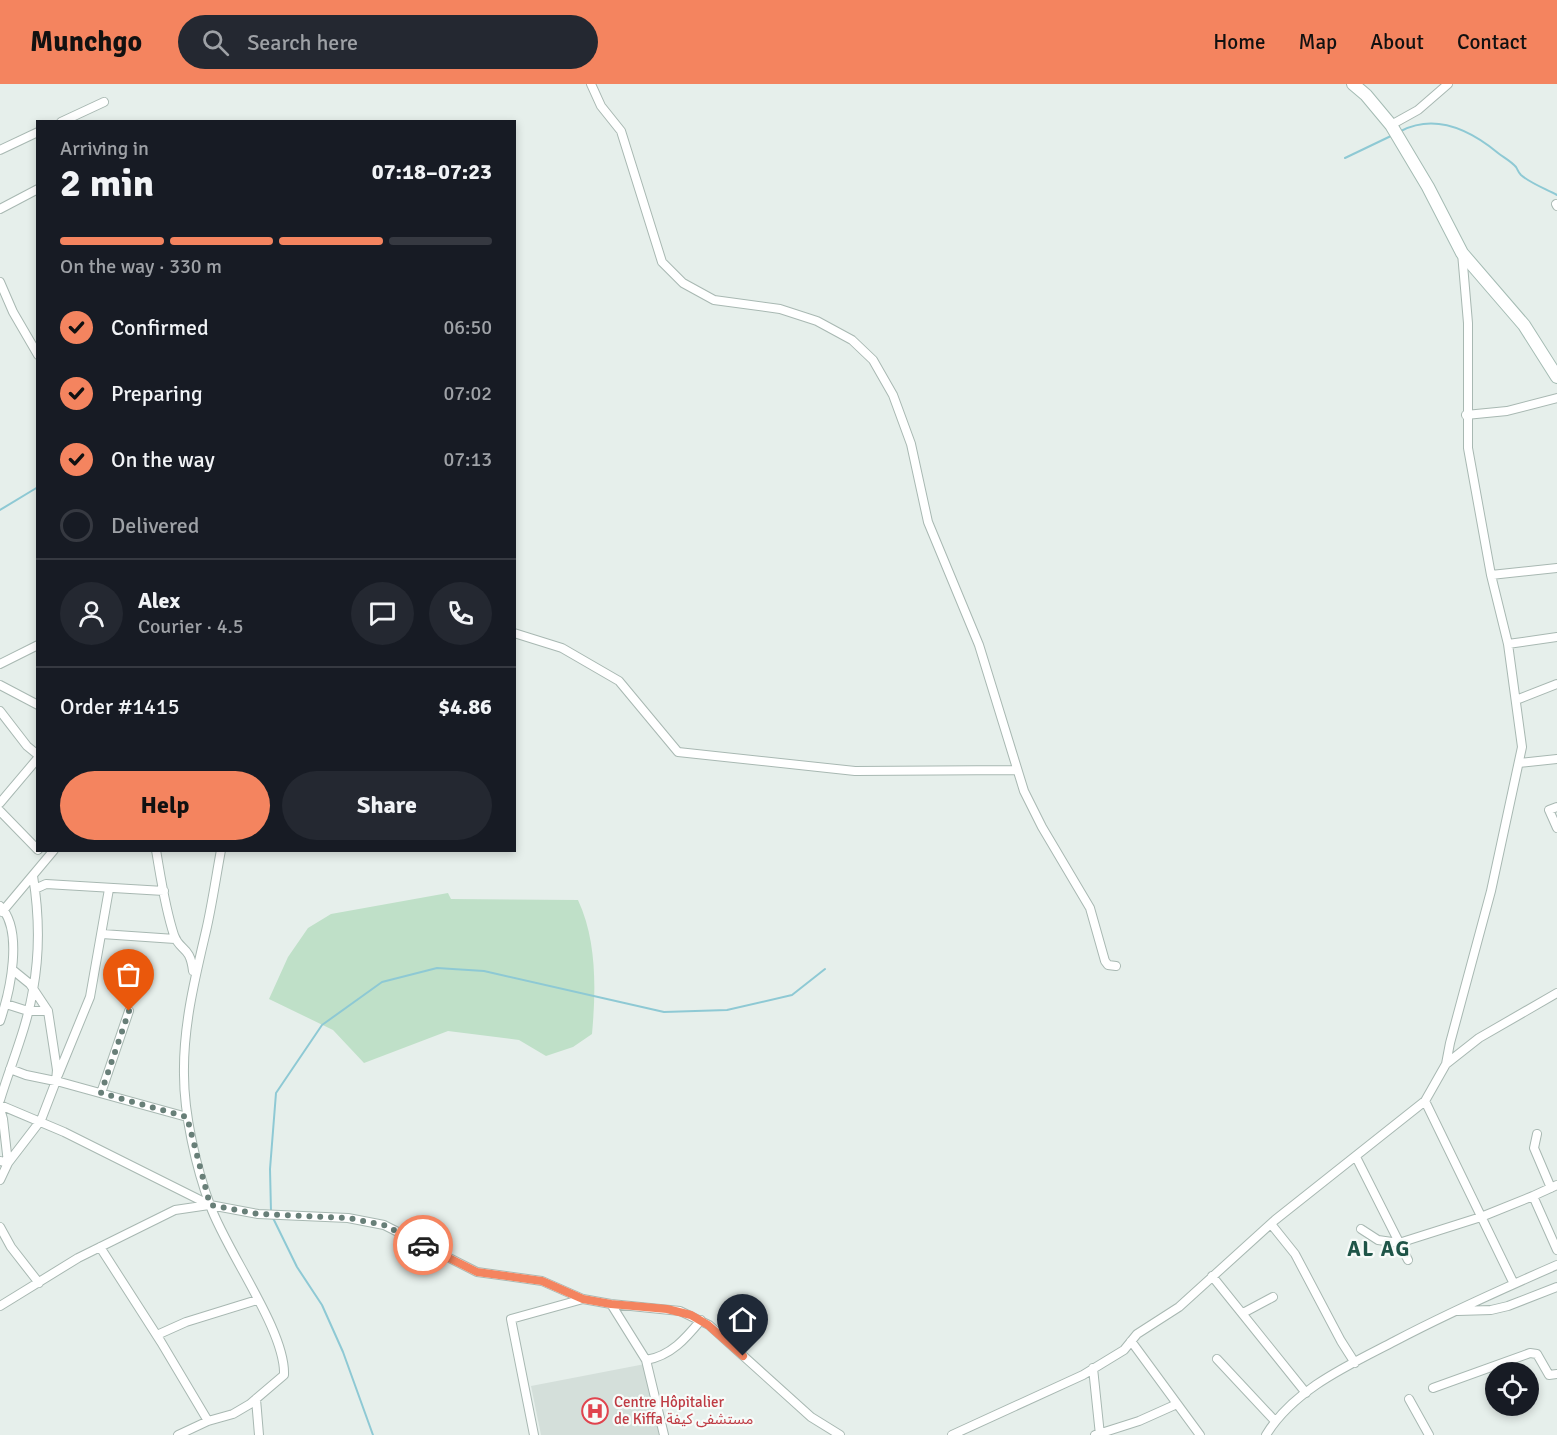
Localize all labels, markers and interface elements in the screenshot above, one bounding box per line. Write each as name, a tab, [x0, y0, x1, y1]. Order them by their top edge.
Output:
search box	[178, 15, 598, 69]
text: Munchgo	[30, 25, 142, 59]
icon: search	[199, 26, 232, 59]
text: Search here	[247, 29, 358, 56]
text: Home	[1213, 29, 1266, 55]
text: Map	[1299, 29, 1337, 55]
text: About	[1370, 29, 1424, 55]
text: Contact	[1457, 29, 1527, 55]
text: Arriving in	[60, 136, 149, 161]
text: 07:18–07:23	[372, 158, 492, 185]
text: 2 min	[60, 159, 154, 207]
text: On the way · 330 m	[60, 254, 222, 279]
icon: check	[60, 311, 93, 344]
text: Confirmed	[111, 314, 209, 341]
text: 06:50	[443, 315, 492, 340]
icon: check	[60, 377, 93, 410]
text: Preparing	[111, 380, 203, 407]
text: 07:02	[443, 381, 492, 406]
icon: check	[60, 443, 93, 476]
text: On the way	[111, 446, 215, 473]
text: 07:13	[443, 447, 492, 472]
text: Delivered	[111, 512, 199, 539]
button: person	[60, 582, 123, 645]
button: chat	[351, 582, 414, 645]
button: phone	[429, 582, 492, 645]
text: Alex	[138, 587, 180, 614]
text: Courier · 4.5	[138, 614, 244, 639]
text: Order #1415	[60, 693, 180, 720]
text: $4.86	[438, 693, 492, 720]
button: Help	[60, 771, 270, 840]
button: Share	[282, 771, 492, 840]
pin	[103, 949, 154, 1011]
icon: bag	[112, 958, 145, 991]
courier	[393, 1215, 453, 1275]
icon: car	[407, 1229, 440, 1262]
district label: AL AG	[1347, 1236, 1411, 1262]
pin	[717, 1294, 768, 1356]
icon: home	[726, 1303, 759, 1336]
map controls	[1485, 1362, 1539, 1416]
button: locate	[1485, 1362, 1539, 1416]
place label: Centre Hôpitalier de Kiffa مستشفى كيفة	[614, 1393, 753, 1428]
hospital icon: Centre Hôpitalier de Kiffa مستشفى كيفة	[580, 1396, 610, 1426]

